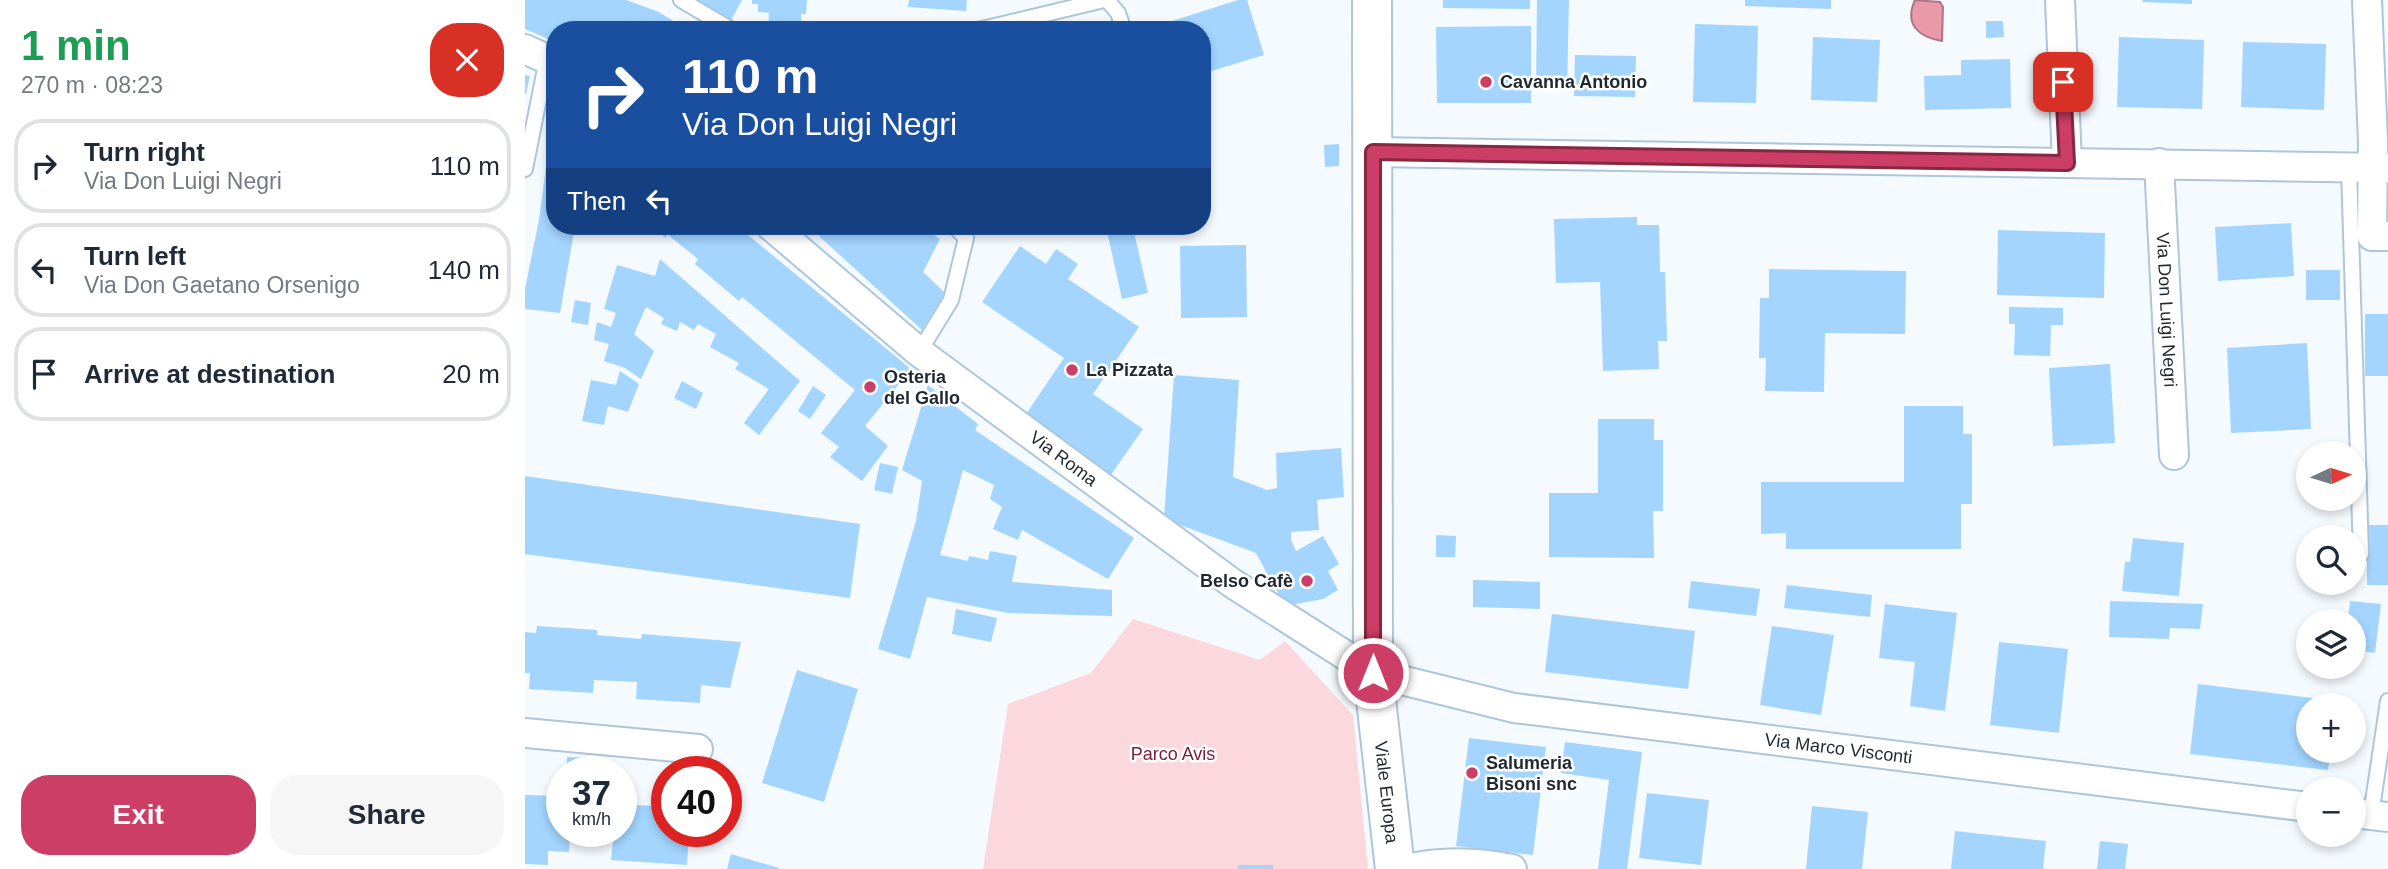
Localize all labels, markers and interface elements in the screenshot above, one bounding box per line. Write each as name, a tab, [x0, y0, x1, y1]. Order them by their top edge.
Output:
text: 1 min	[21, 22, 131, 69]
button: close	[430, 23, 504, 97]
icon: right	[567, 49, 658, 140]
text: 110 m	[682, 49, 818, 103]
pin	[2033, 52, 2093, 112]
icon: arrive	[2044, 63, 2082, 101]
text: 270 m · 08:23	[21, 72, 163, 98]
place label: Cavanna Antonio	[1500, 72, 1647, 92]
marker: Cavanna Antonio	[1478, 74, 1494, 90]
text: Via Don Luigi Negri	[682, 106, 957, 142]
text: Turn right	[84, 137, 205, 167]
icon: right	[25, 147, 63, 185]
text: 110 m	[430, 151, 500, 181]
text: Via Don Luigi Negri	[84, 168, 282, 194]
icon: left	[640, 182, 678, 220]
text: Then	[567, 186, 626, 216]
street label: Via Don Luigi Negri	[2153, 232, 2181, 388]
text: Turn left	[84, 241, 186, 271]
icon: left	[25, 251, 63, 289]
text: 140 m	[428, 255, 500, 285]
text: Via Don Gaetano Orsenigo	[84, 272, 360, 298]
icon: arrive	[25, 355, 63, 393]
text: Arrive at destination	[84, 359, 335, 389]
text: 20 m	[442, 359, 500, 389]
place label: La Pizzata	[1086, 360, 1174, 380]
marker: La Pizzata	[1064, 362, 1080, 378]
place label: Osteria del Gallo	[884, 367, 960, 408]
marker: Osteria del Gallo	[862, 379, 878, 395]
street label: Via Roma	[1026, 427, 1102, 491]
north arrow	[2296, 441, 2366, 511]
map controls	[2296, 441, 2366, 847]
button: search	[2296, 525, 2366, 595]
place label: Belso Cafè	[1200, 571, 1293, 591]
marker: Belso Cafè	[1299, 573, 1315, 589]
button: layers	[2296, 609, 2366, 679]
position arrow	[1336, 636, 1410, 710]
button: +	[2296, 693, 2366, 763]
street label: Via Marco Visconti	[1764, 729, 1913, 768]
street label: Viale Europa	[1371, 740, 1402, 845]
park label: Parco Avis	[1131, 744, 1215, 764]
place label: Salumeria Bisoni snc	[1486, 753, 1577, 794]
speed limit sign: 40	[651, 756, 742, 847]
marker: Salumeria Bisoni snc	[1464, 765, 1480, 781]
text: 37	[572, 773, 611, 812]
button: Exit	[21, 775, 256, 855]
button: Share	[270, 775, 504, 855]
button: −	[2296, 777, 2366, 847]
text: km/h	[572, 809, 611, 829]

